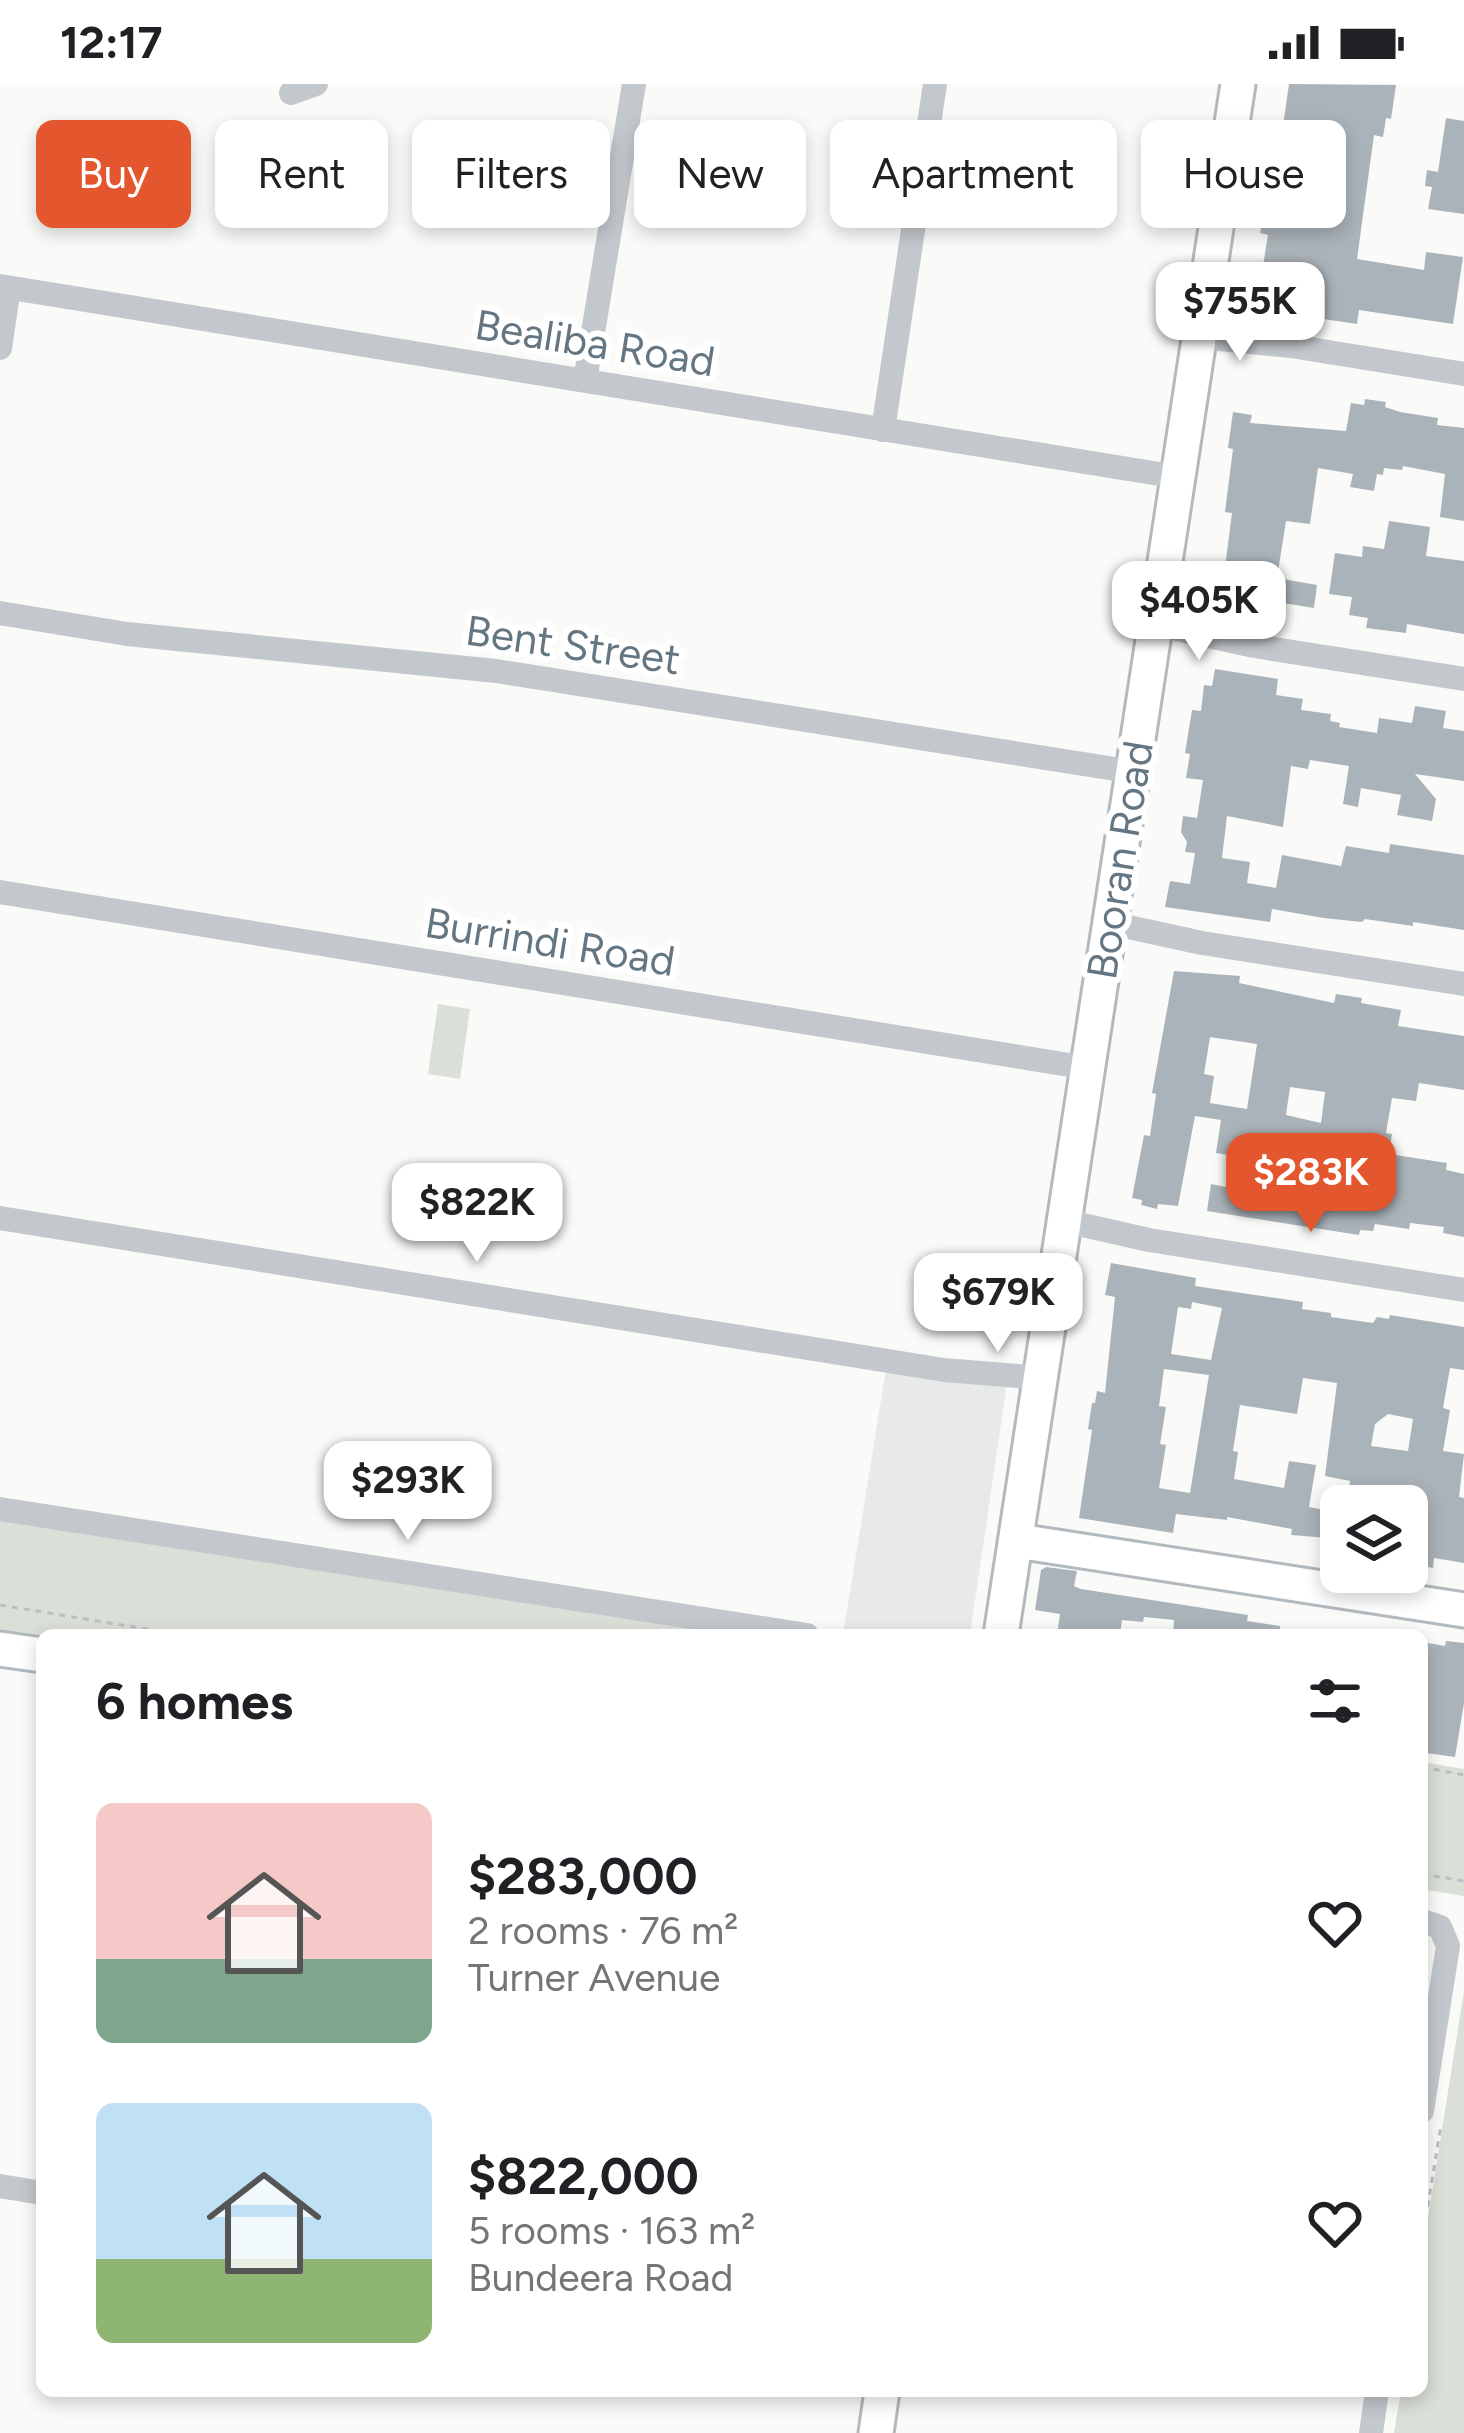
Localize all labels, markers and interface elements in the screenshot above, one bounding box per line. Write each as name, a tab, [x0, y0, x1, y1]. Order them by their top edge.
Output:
text: 12:17	[60, 15, 163, 69]
chip: Buy	[36, 120, 191, 228]
chip: Rent	[215, 120, 388, 228]
chip: Filters	[412, 120, 610, 228]
chip: New	[634, 120, 806, 228]
chip: Apartment	[830, 120, 1117, 228]
chip: House	[1141, 120, 1346, 228]
pin: $755K	[1156, 262, 1324, 364]
text: $755K	[1183, 277, 1297, 324]
street label: Bealiba Road	[471, 299, 719, 387]
pin: $405K	[1115, 561, 1283, 663]
text: $405K	[1139, 576, 1259, 623]
street label: Bent Street	[463, 605, 683, 685]
street label: Booran Road	[1076, 737, 1164, 983]
street label: Burrindi Road	[422, 897, 678, 987]
pin: $283K	[1227, 1133, 1395, 1235]
text: $283K	[1253, 1148, 1369, 1195]
pin: $822K	[393, 1163, 561, 1265]
text: $822K	[419, 1178, 535, 1225]
pin: $679K	[914, 1253, 1082, 1355]
text: $679K	[941, 1268, 1055, 1315]
pin: $293K	[324, 1441, 492, 1543]
text: $293K	[351, 1456, 465, 1503]
map controls	[1320, 1485, 1428, 1593]
button: layers	[1320, 1485, 1428, 1593]
icon: filters	[1302, 1668, 1368, 1734]
text: 6 homes	[96, 1671, 293, 1732]
text: $283,000	[468, 1846, 698, 1907]
icon: home	[192, 1851, 336, 1995]
icon: heart	[1302, 1890, 1368, 1956]
text: 2 rooms · 76 m²	[468, 1907, 738, 1954]
text: Turner Avenue	[468, 1954, 720, 2001]
text: $822,000	[468, 2146, 699, 2207]
icon: home	[192, 2151, 336, 2295]
icon: heart	[1302, 2190, 1368, 2256]
text: 5 rooms · 163 m²	[468, 2207, 755, 2254]
text: Bundeera Road	[468, 2254, 733, 2301]

